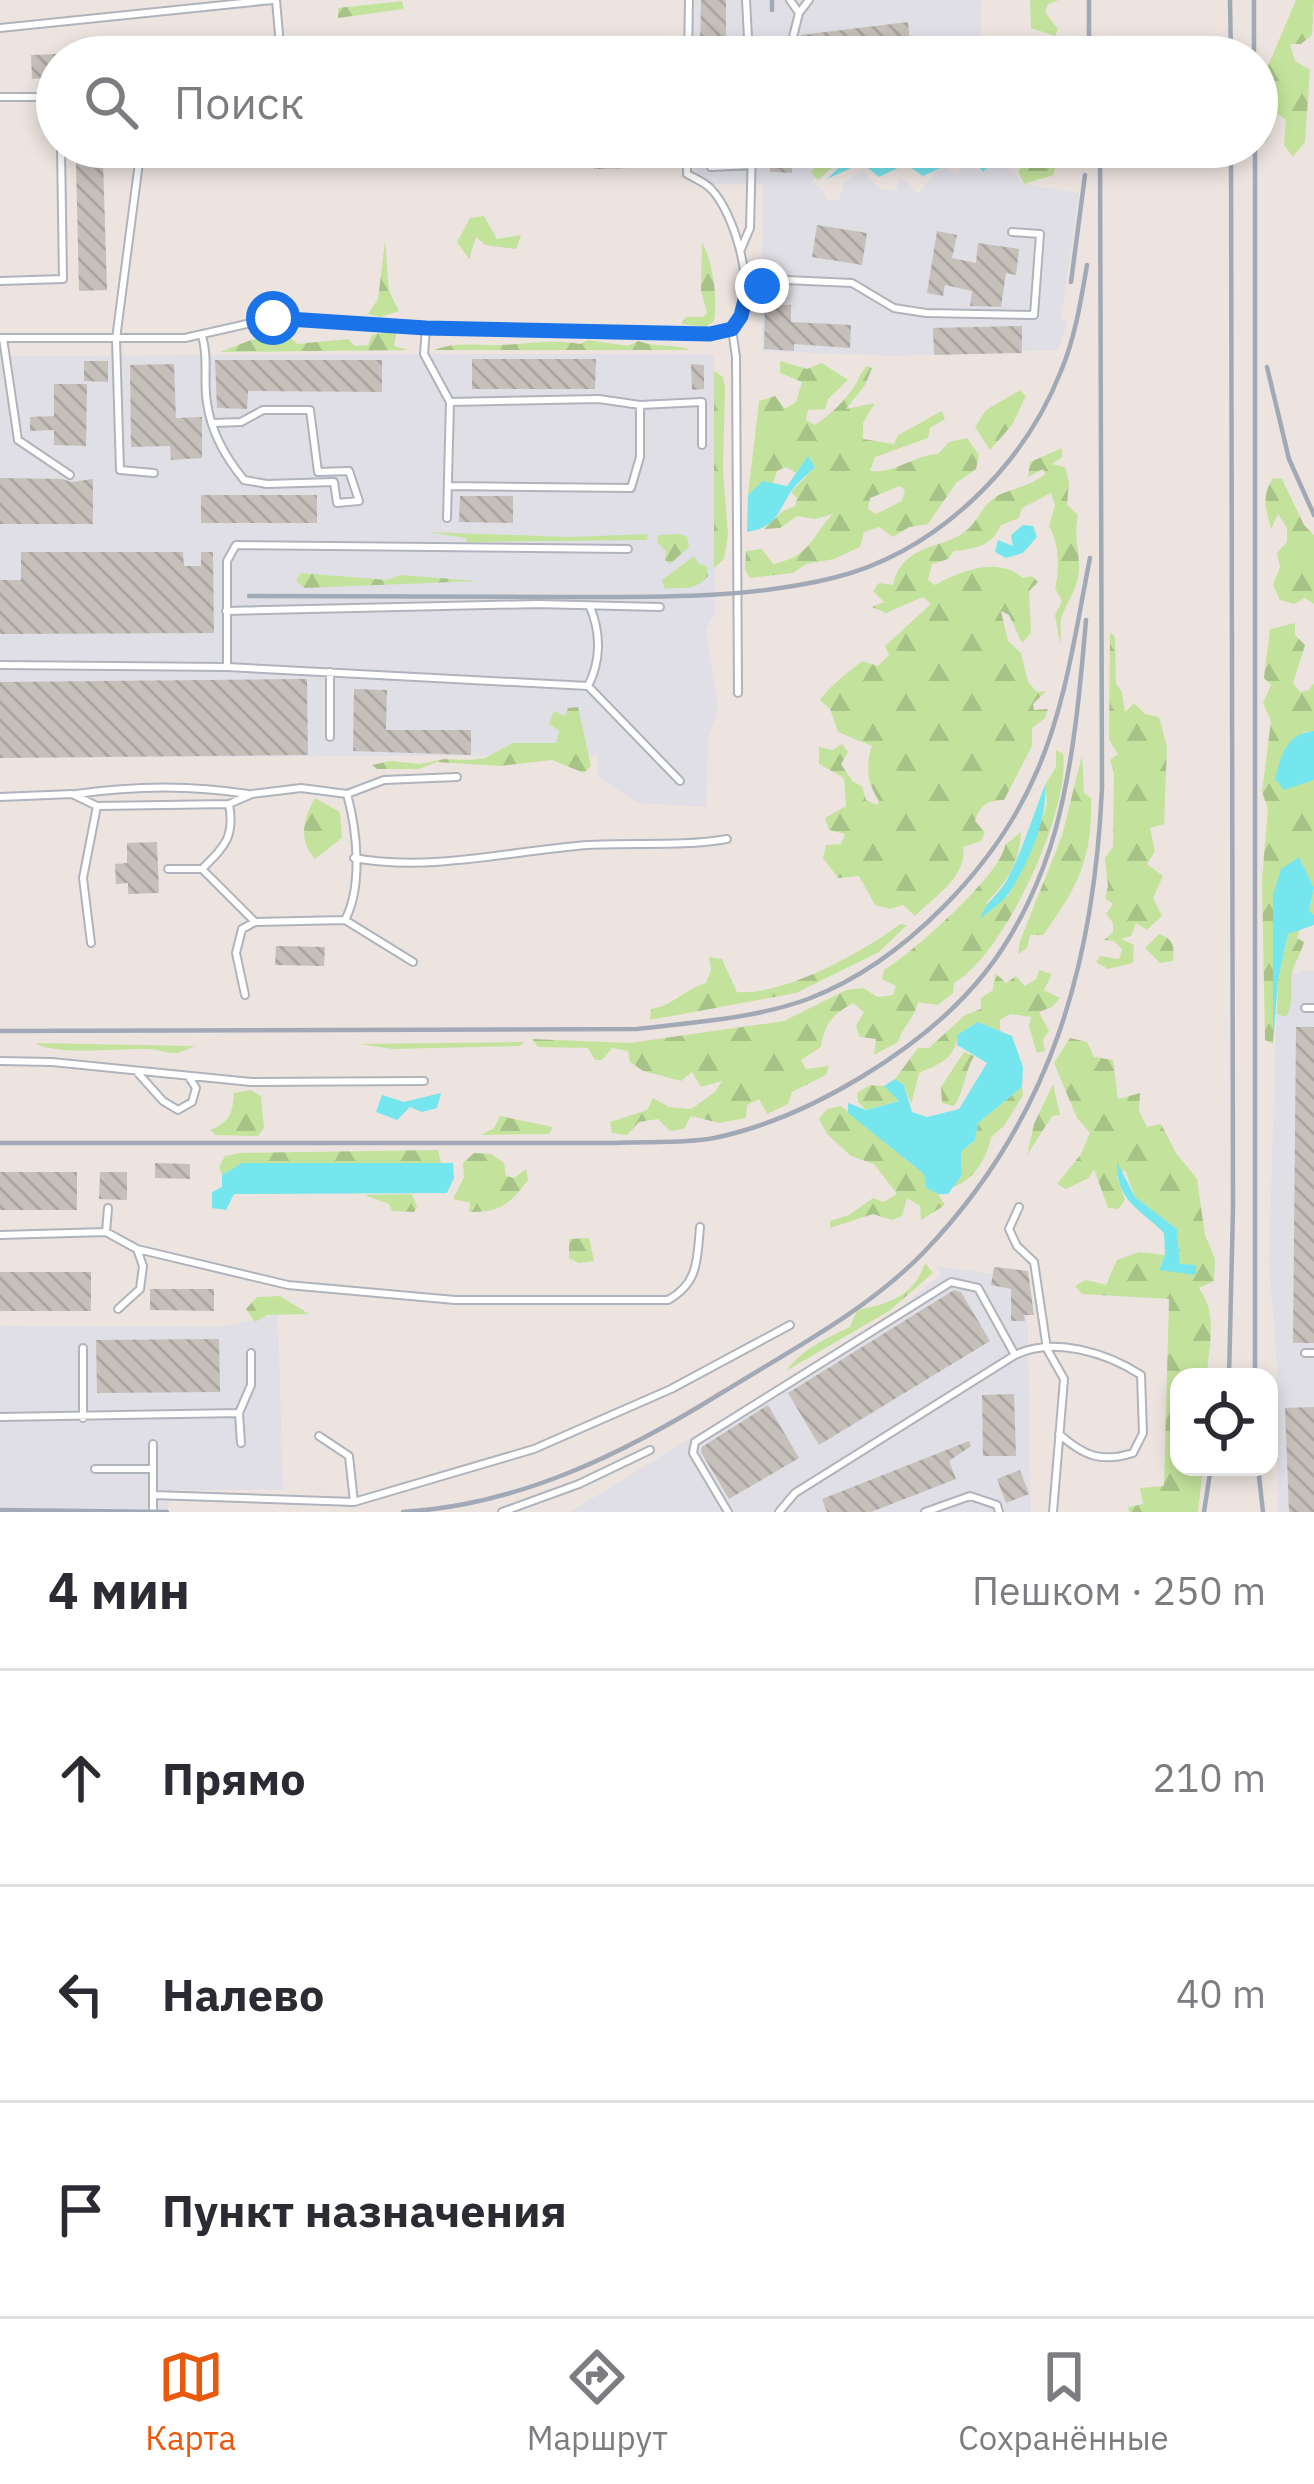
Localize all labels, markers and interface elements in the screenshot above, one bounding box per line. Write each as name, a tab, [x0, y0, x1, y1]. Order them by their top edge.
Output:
search box	[36, 36, 1278, 168]
icon: search	[78, 69, 144, 135]
text: Поиск	[174, 73, 304, 131]
route end	[735, 259, 789, 313]
route start	[246, 291, 300, 345]
map controls	[1170, 1368, 1278, 1476]
button: locate	[1170, 1368, 1278, 1476]
text: 4 мин	[48, 1557, 190, 1623]
text: Пешком · 250 m	[972, 1565, 1266, 1616]
icon: ahead	[48, 1745, 114, 1811]
text: Прямо	[162, 1749, 306, 1807]
text: 210 m	[1153, 1752, 1266, 1803]
icon: left	[48, 1961, 114, 2027]
text: Налево	[162, 1965, 324, 2023]
text: 40 m	[1176, 1968, 1266, 2019]
icon: arrive	[48, 2177, 114, 2243]
text: Пункт назначения	[162, 2181, 567, 2239]
tab: Карта	[145, 2344, 236, 2459]
tab: Маршрут	[527, 2344, 668, 2459]
tab: Сохранённые	[958, 2344, 1169, 2459]

